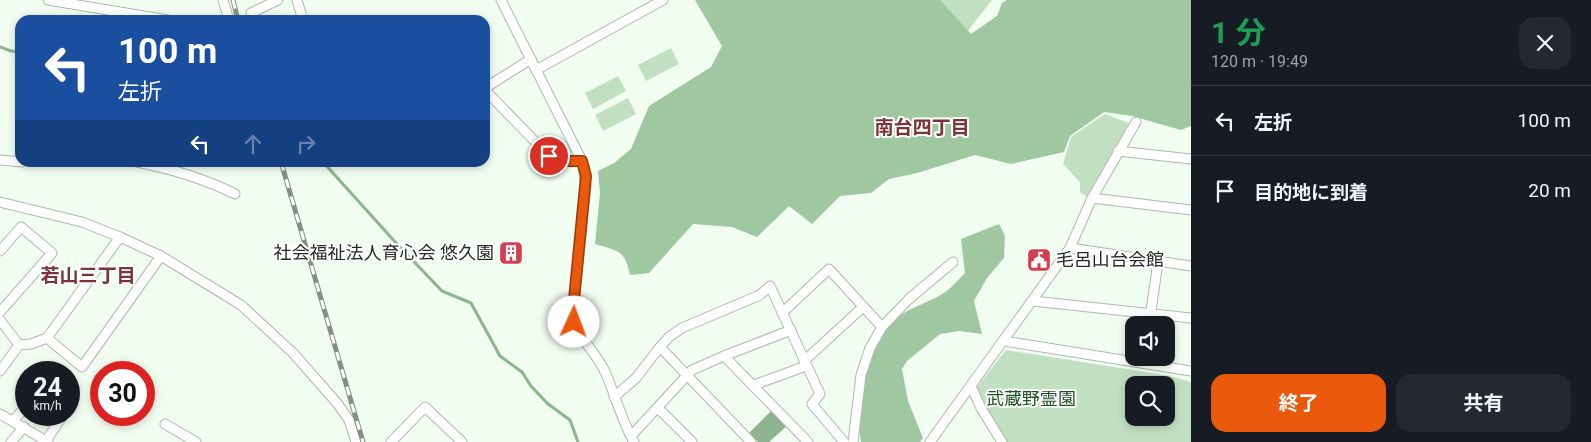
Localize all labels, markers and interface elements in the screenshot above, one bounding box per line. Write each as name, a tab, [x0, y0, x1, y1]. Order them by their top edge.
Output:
text: 1 分	[1211, 15, 1266, 50]
button: close	[1519, 17, 1571, 69]
text: 100 m	[118, 31, 217, 72]
icon: left	[35, 35, 100, 100]
text: 120 m · 19:49	[1211, 52, 1308, 71]
text: 左折	[118, 79, 162, 104]
icon: left	[1211, 107, 1239, 135]
text: 100 m	[1518, 109, 1571, 132]
text: 左折	[1254, 111, 1292, 134]
district label: 南台四丁目	[874, 116, 970, 139]
icon: left	[186, 130, 214, 158]
icon: ahead	[239, 130, 267, 158]
icon: right	[292, 130, 320, 158]
pin	[528, 135, 570, 177]
icon: arrive	[535, 142, 563, 170]
icon: arrive	[1211, 177, 1239, 205]
text: 20 m	[1528, 179, 1571, 202]
text: 目的地に到着	[1254, 181, 1368, 204]
building icon: 社会福祉法人育心会 悠久園	[498, 240, 524, 266]
place label: 社会福祉法人育心会 悠久園	[274, 242, 494, 263]
public building icon: 毛呂山台会館	[1026, 247, 1052, 273]
place label: 毛呂山台会館	[1056, 249, 1164, 270]
district label: 若山三丁目	[40, 264, 136, 287]
position arrow	[547, 295, 599, 347]
map controls	[1125, 316, 1175, 426]
button: sound	[1125, 316, 1175, 366]
speed limit sign: 30	[90, 361, 155, 426]
text: 24	[33, 373, 62, 402]
button: 終了	[1211, 374, 1386, 432]
button: 共有	[1396, 374, 1571, 432]
button: search	[1125, 376, 1175, 426]
park label: 武蔵野霊園	[986, 388, 1076, 409]
text: km/h	[33, 399, 62, 413]

